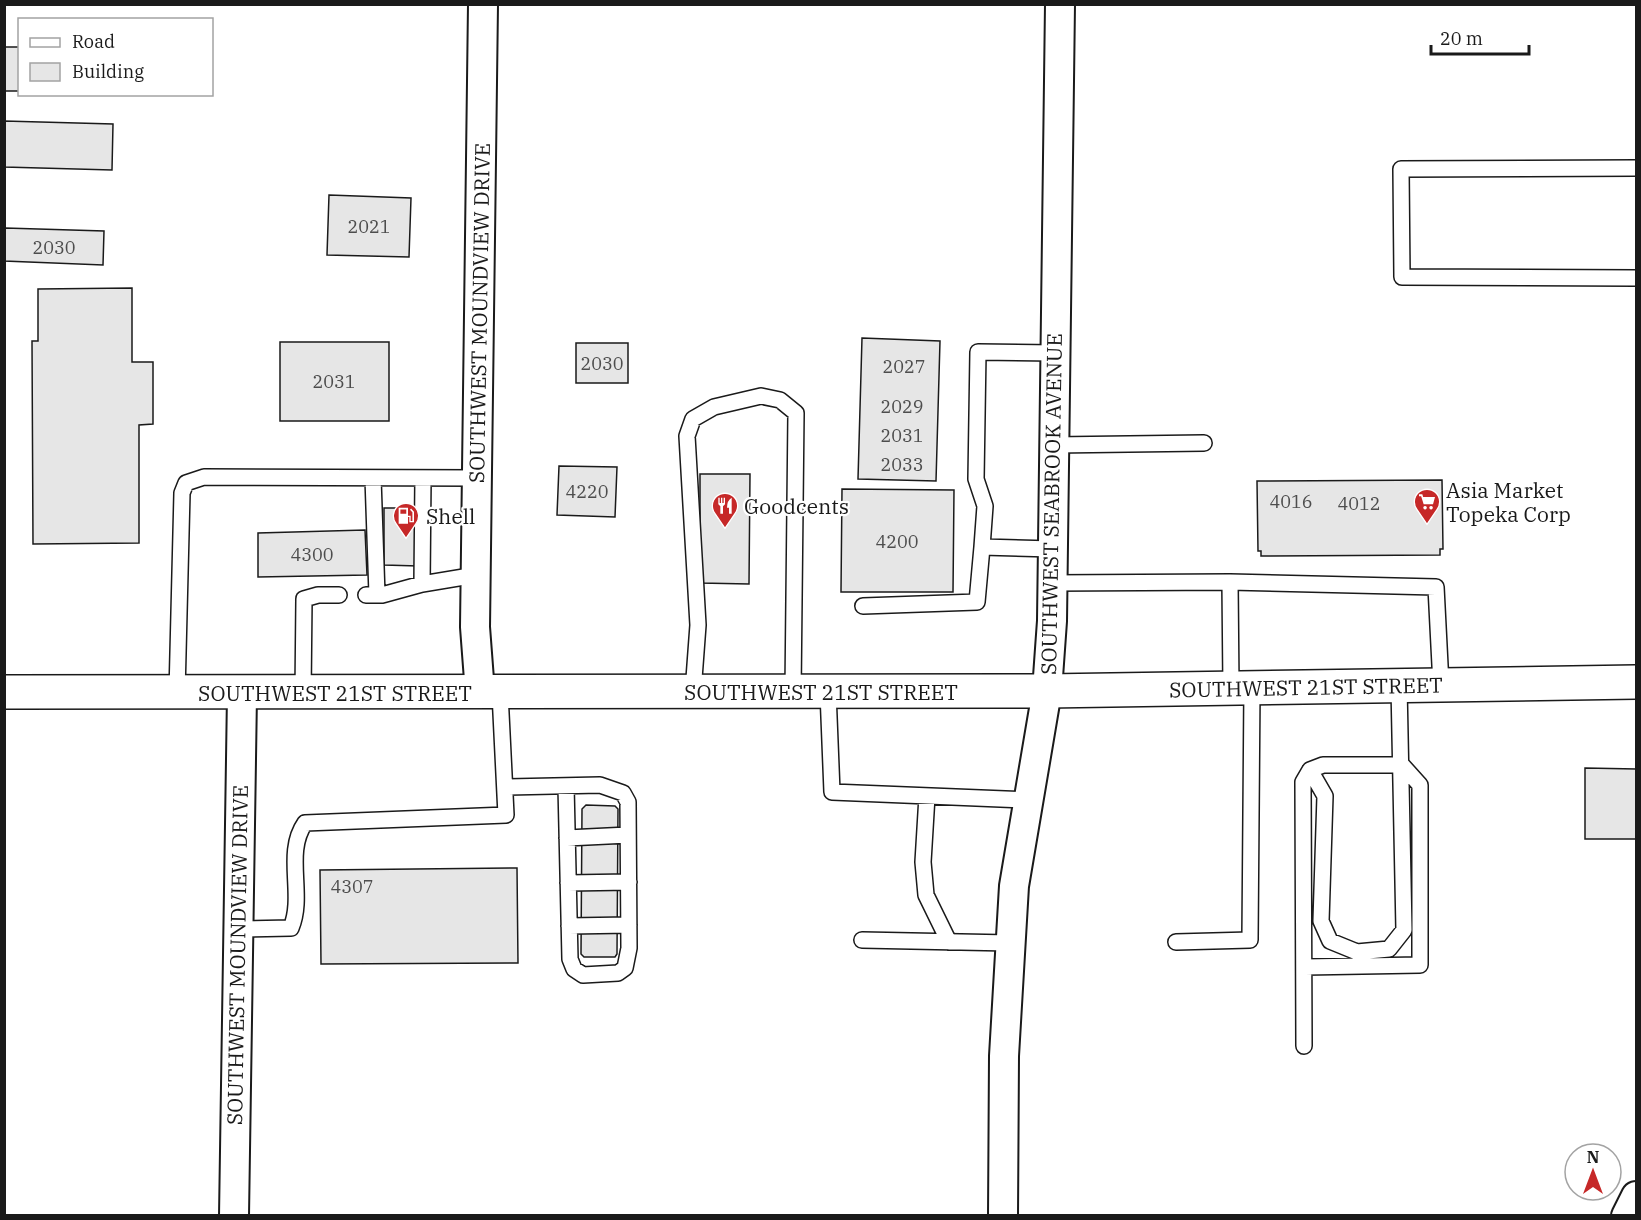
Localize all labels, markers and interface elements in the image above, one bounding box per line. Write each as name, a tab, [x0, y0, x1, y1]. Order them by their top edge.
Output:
legend	[18, 18, 213, 96]
scale bar	[1431, 18, 1528, 56]
text: 20 m	[1440, 27, 1483, 50]
text: Road	[72, 30, 115, 53]
text: Building	[72, 60, 144, 83]
street label: SOUTHWEST MOUNDVIEW DRIVE	[462, 143, 496, 483]
house number: 2021	[347, 215, 391, 238]
house number: 2030	[32, 236, 76, 259]
street label: SOUTHWEST SEABROOK AVENUE	[1034, 333, 1068, 675]
house number: 2030	[580, 352, 624, 375]
house number: 2027	[882, 355, 926, 378]
house number: 2031	[312, 370, 356, 393]
house number: 2029	[880, 395, 924, 418]
house number: 2031	[880, 424, 924, 447]
house number: 2033	[880, 453, 924, 476]
place label: Asia Market Topeka Corp	[1446, 476, 1571, 528]
house number: 4220	[565, 480, 609, 503]
supermarket icon: Asia Market Topeka Corp	[1412, 487, 1442, 525]
house number: 4016	[1269, 490, 1313, 513]
restaurant icon: Goodcents	[710, 491, 740, 529]
place label: Goodcents	[744, 492, 849, 520]
house number: 4012	[1337, 492, 1381, 515]
fuel station icon: Shell	[391, 501, 421, 539]
place label: Shell	[426, 502, 475, 530]
house number: 4200	[875, 530, 919, 553]
house number: 4300	[290, 543, 334, 566]
street label: SOUTHWEST 21ST STREET	[1169, 671, 1443, 703]
street label: SOUTHWEST 21ST STREET	[684, 678, 958, 706]
street label: SOUTHWEST 21ST STREET	[198, 679, 472, 707]
street label: SOUTHWEST MOUNDVIEW DRIVE	[220, 785, 254, 1125]
house number: 4307	[330, 875, 374, 898]
north arrow	[1563, 1142, 1623, 1202]
text: N	[1587, 1147, 1599, 1167]

